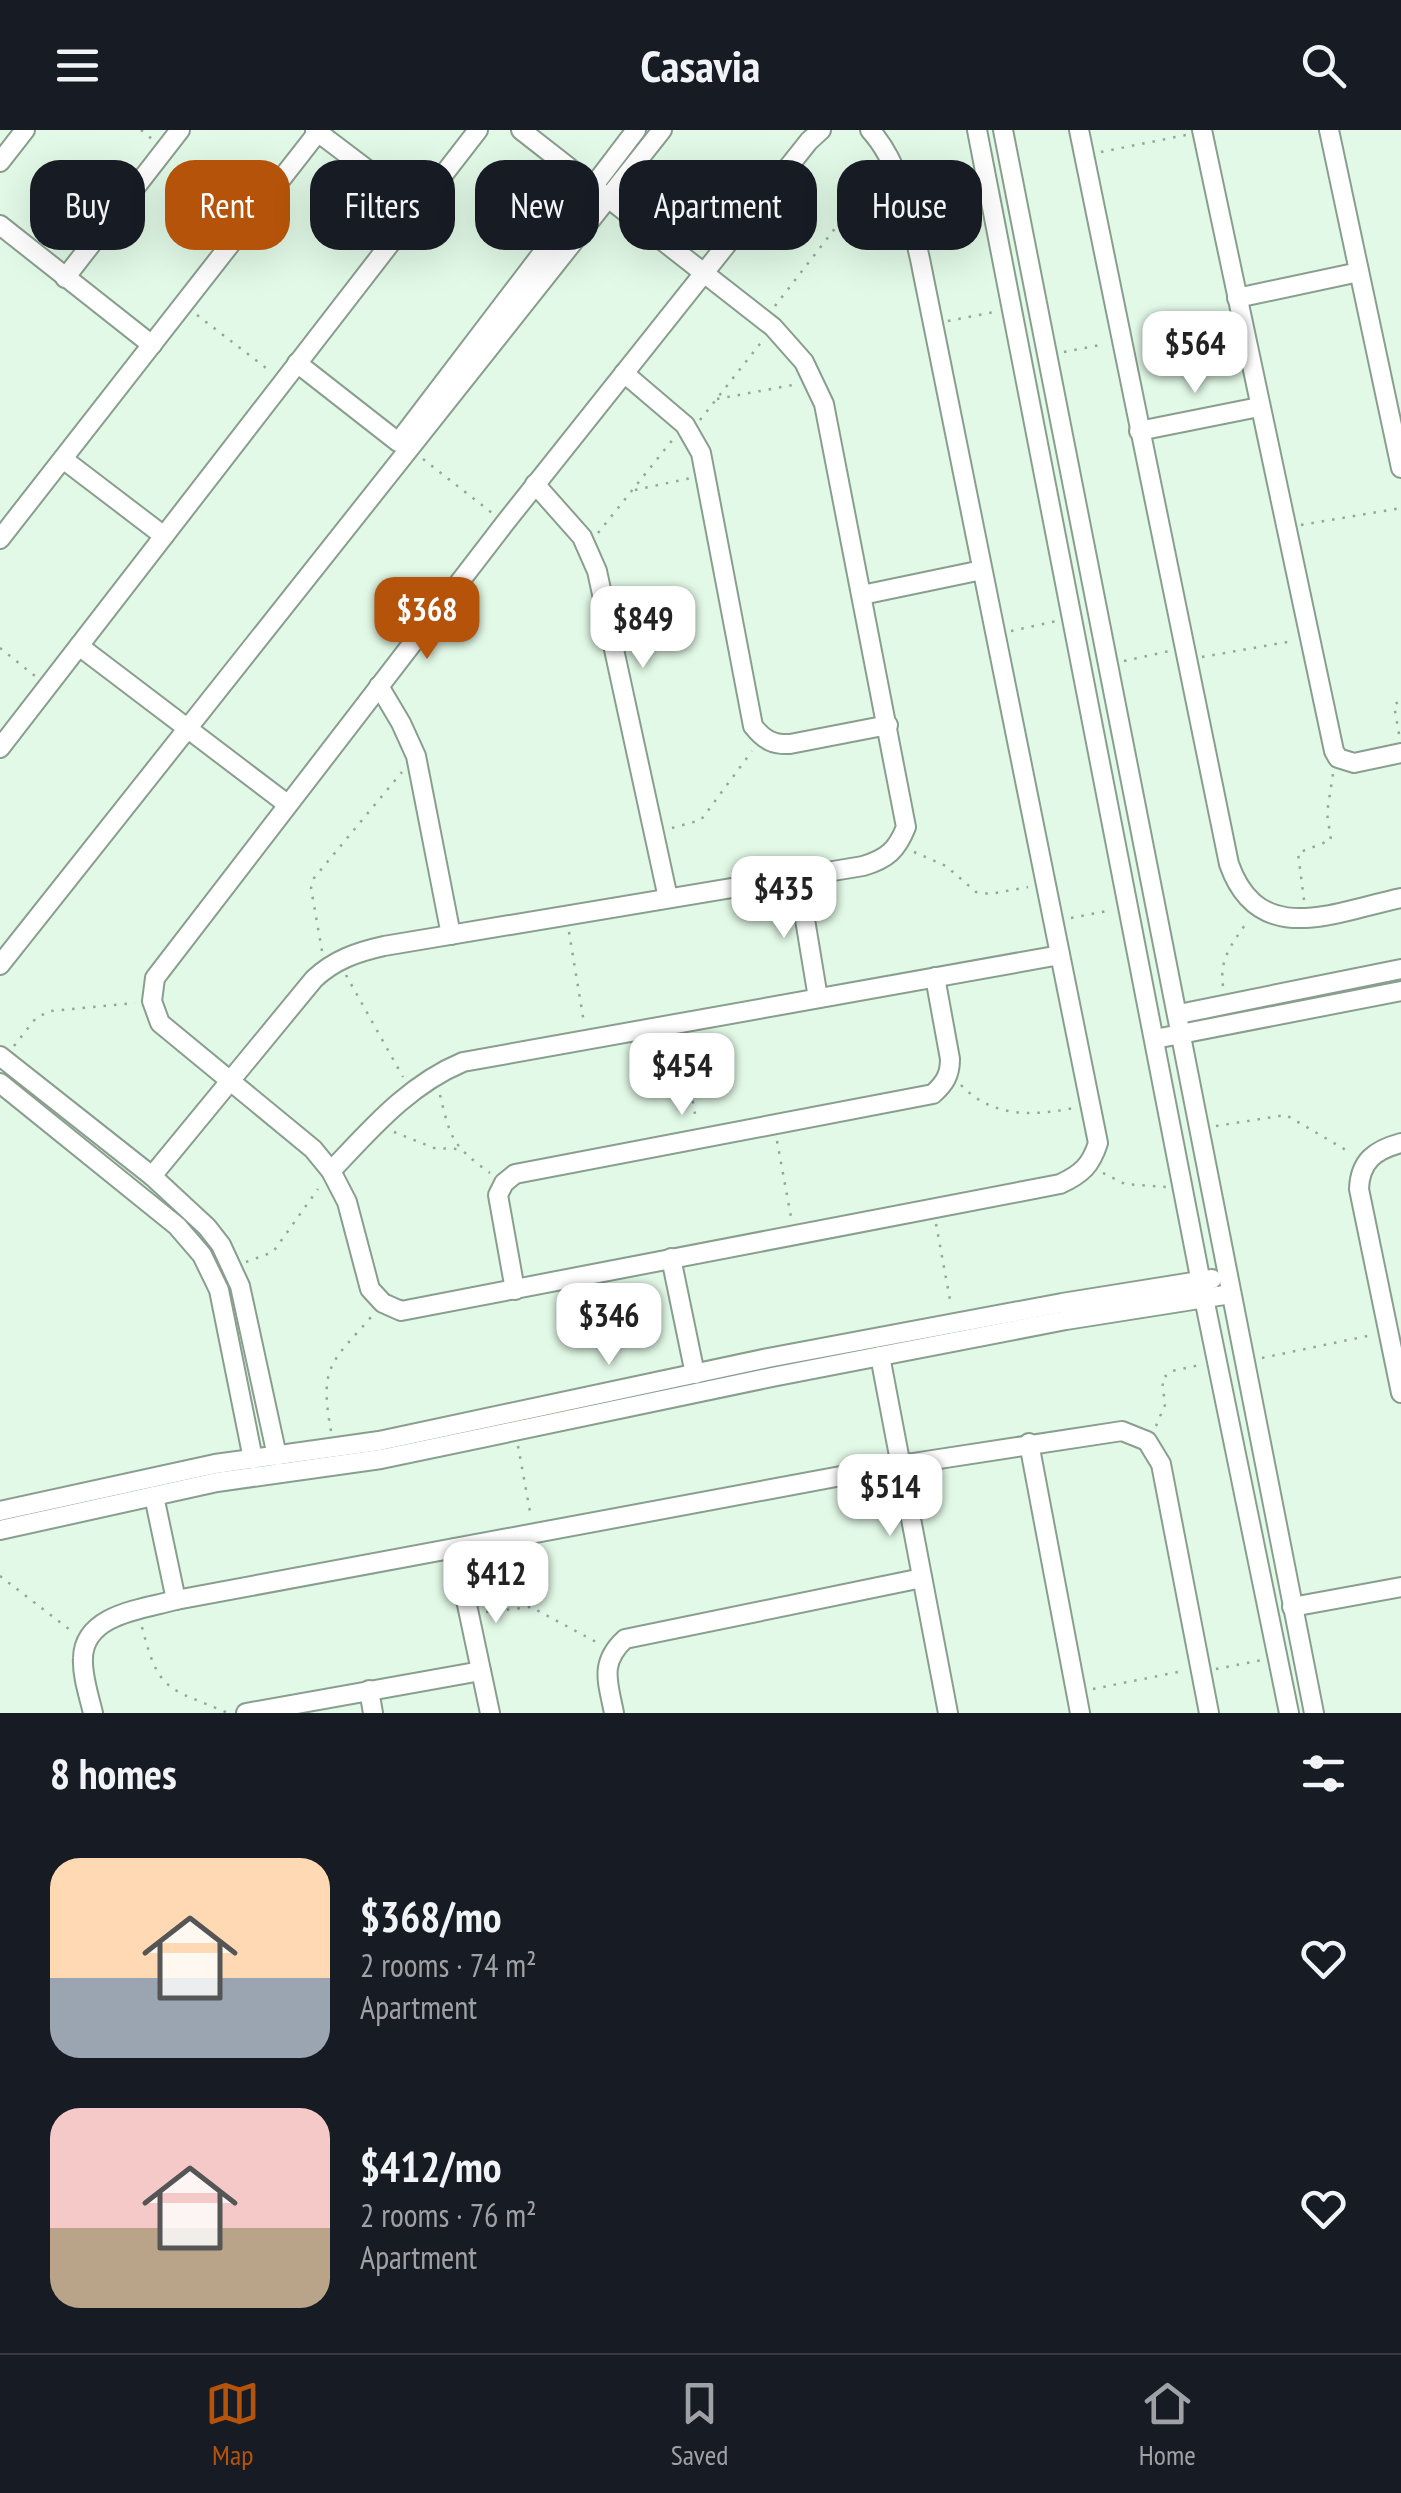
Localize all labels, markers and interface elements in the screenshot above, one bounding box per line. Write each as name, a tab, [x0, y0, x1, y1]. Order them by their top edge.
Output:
text: Casavia	[641, 36, 760, 94]
icon: menu	[50, 38, 105, 93]
icon: search	[1296, 38, 1351, 93]
chip: Buy	[30, 160, 145, 250]
chip: Rent	[165, 160, 290, 250]
chip: Filters	[310, 160, 455, 250]
chip: New	[475, 160, 599, 250]
chip: Apartment	[619, 160, 817, 250]
chip: House	[837, 160, 982, 250]
pin: $564	[1136, 311, 1254, 396]
text: $564	[1164, 322, 1226, 364]
pin: $368	[368, 577, 486, 662]
pin: $849	[584, 586, 702, 671]
text: $368	[396, 588, 458, 630]
text: $849	[612, 597, 674, 639]
pin: $435	[725, 856, 843, 941]
text: $435	[753, 867, 815, 909]
pin: $454	[623, 1033, 741, 1118]
text: $454	[651, 1044, 713, 1086]
pin: $346	[550, 1283, 668, 1368]
text: $346	[578, 1294, 640, 1336]
pin: $514	[831, 1454, 949, 1539]
text: $514	[859, 1465, 921, 1507]
pin: $412	[437, 1541, 555, 1626]
text: $412	[465, 1552, 527, 1594]
text: 8 homes	[50, 1746, 177, 1801]
icon: filters	[1296, 1746, 1351, 1801]
text: $368/mo	[360, 1889, 502, 1944]
icon: home	[130, 1898, 250, 2018]
icon: heart	[1296, 1931, 1351, 1986]
text: 2 rooms · 74 m²	[360, 1944, 537, 1986]
text: Apartment	[360, 1986, 477, 2028]
text: $412/mo	[360, 2139, 502, 2194]
icon: home	[130, 2148, 250, 2268]
icon: heart	[1296, 2181, 1351, 2236]
text: 2 rooms · 76 m²	[360, 2194, 537, 2236]
text: Apartment	[360, 2236, 477, 2278]
tab: Map	[205, 2376, 260, 2473]
tab: Saved	[671, 2376, 728, 2473]
tab: Home	[1139, 2376, 1196, 2473]

